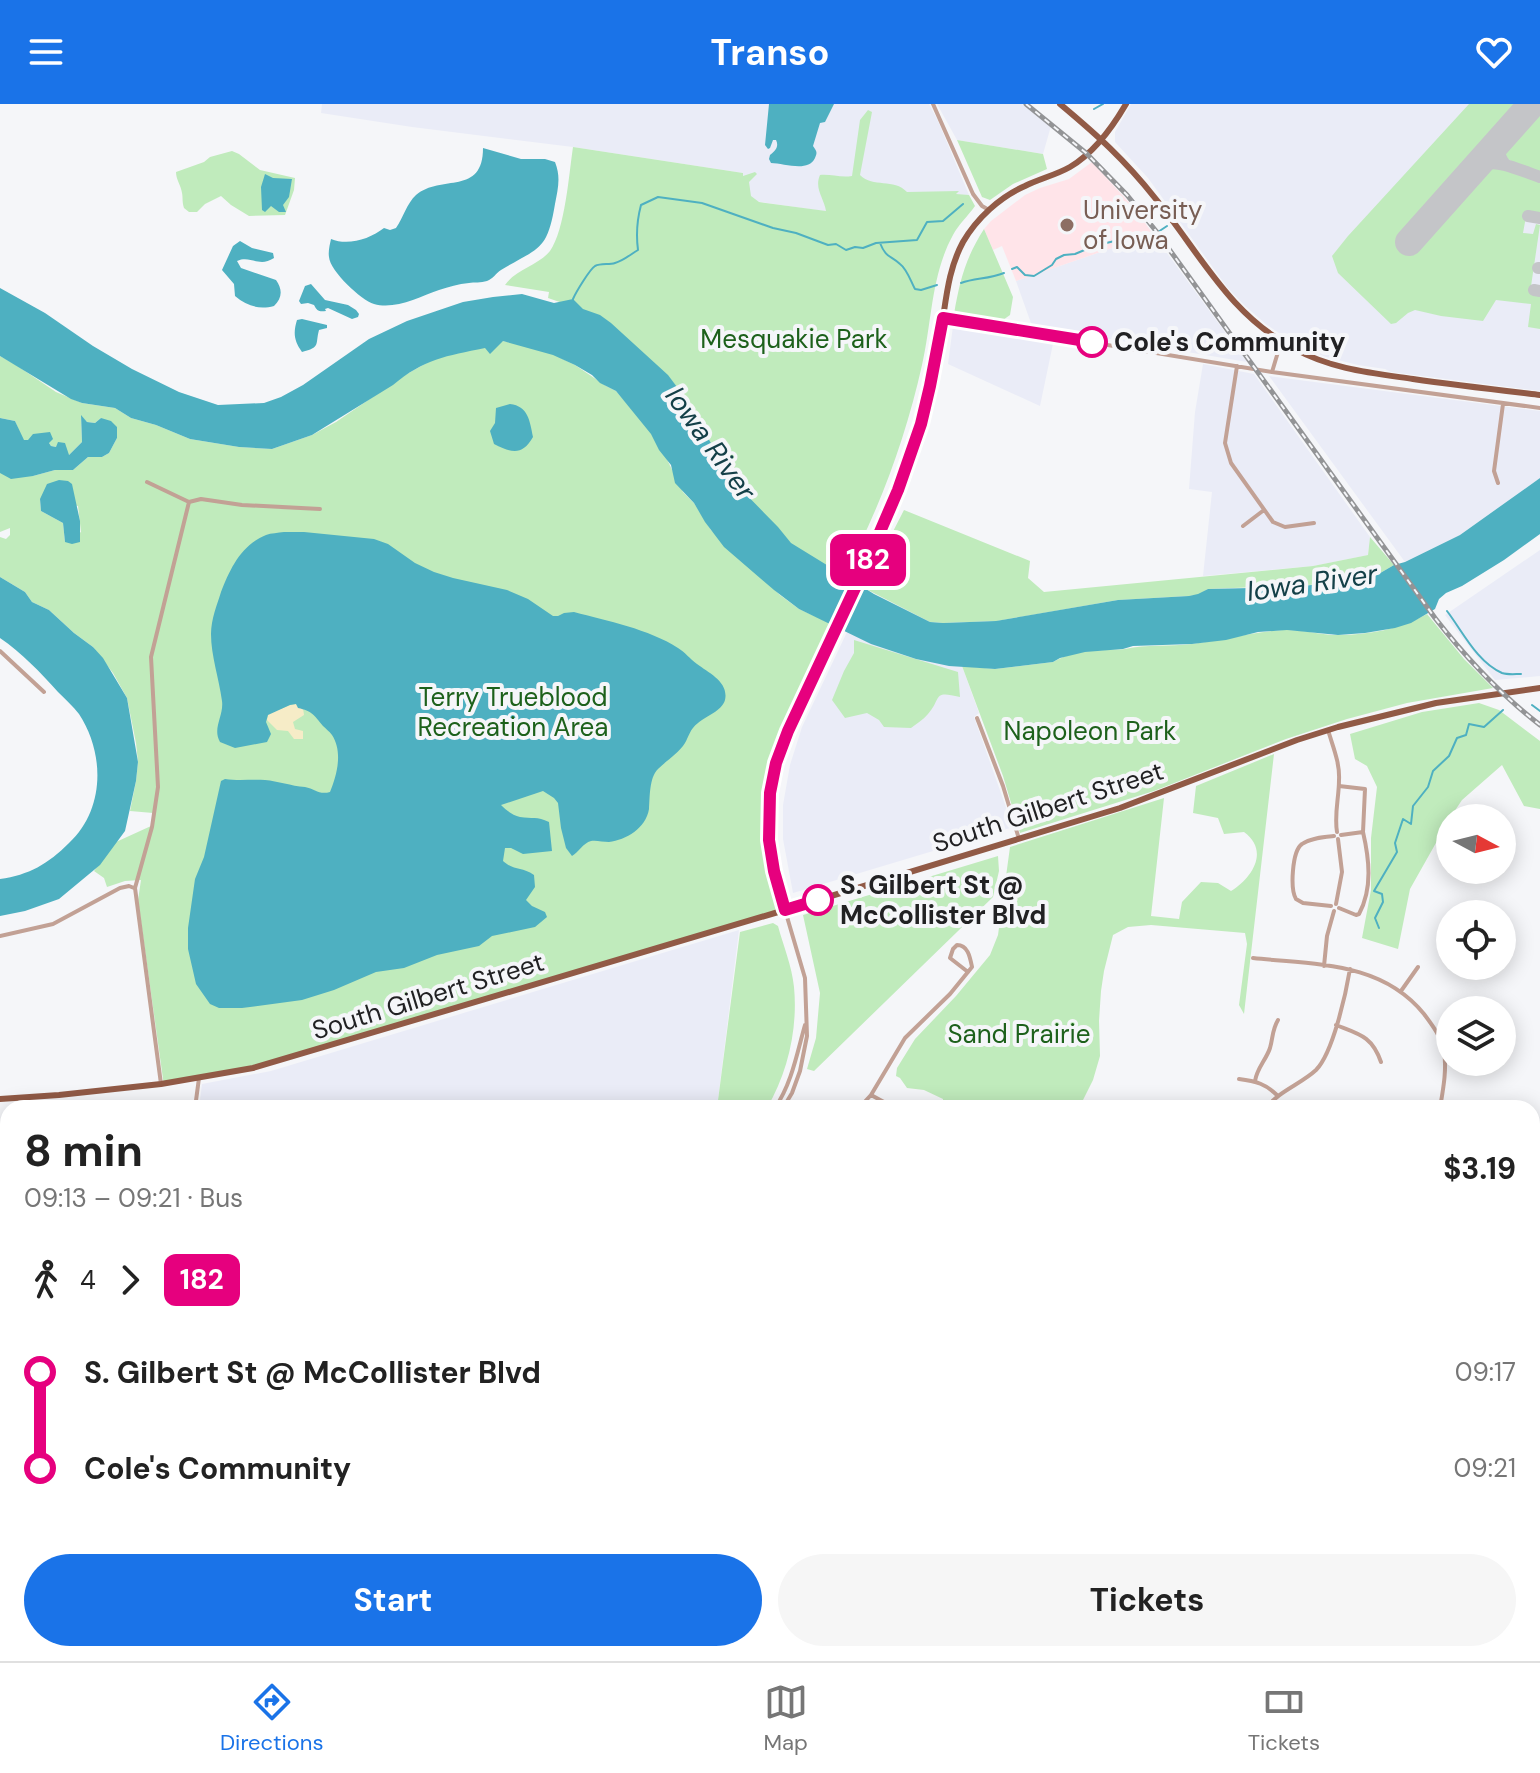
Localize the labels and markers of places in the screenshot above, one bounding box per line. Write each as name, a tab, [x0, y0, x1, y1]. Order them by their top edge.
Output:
place label: University of Iowa	[1083, 193, 1203, 257]
marker: University of Iowa	[1058, 216, 1076, 234]
place label: Cole's Community	[1114, 325, 1346, 359]
marker: Cole's Community	[1077, 327, 1107, 357]
place label: S. Gilbert St @ McCollister Blvd	[840, 868, 1046, 932]
marker: S. Gilbert St @ McCollister Blvd	[803, 885, 833, 915]

